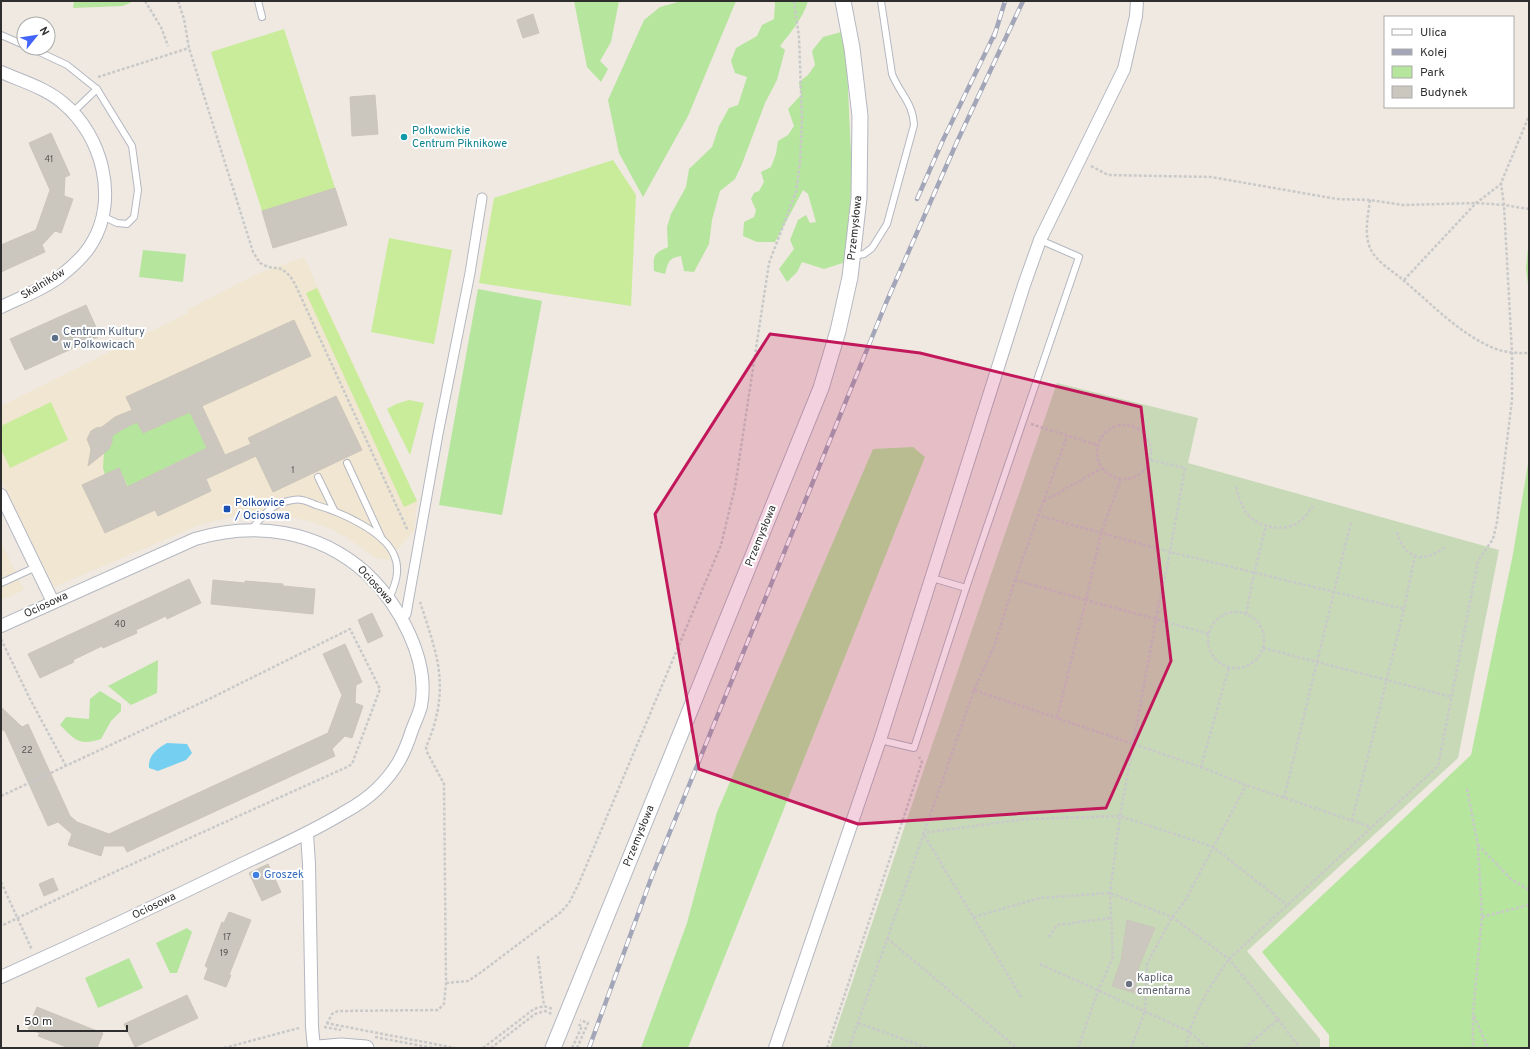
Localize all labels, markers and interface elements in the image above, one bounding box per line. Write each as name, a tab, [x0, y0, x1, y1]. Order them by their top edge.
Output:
north arrow	[16, 16, 56, 56]
legend	[1384, 16, 1514, 108]
text: N	[36, 25, 52, 38]
text: Ulica	[1420, 25, 1447, 41]
text: Kolej	[1420, 45, 1447, 61]
text: Park	[1420, 65, 1445, 81]
text: Budynek	[1420, 85, 1468, 101]
place label: Polkowickie Centrum Piknikowe	[412, 124, 507, 151]
marker: Polkowickie Centrum Piknikowe	[399, 132, 409, 142]
house number: 41	[45, 154, 53, 165]
street label: Przemysłowa	[845, 195, 865, 261]
street label: Skalników	[18, 265, 68, 303]
place label: Centrum Kultury w Polkowicach	[63, 325, 145, 352]
marker: Centrum Kultury w Polkowicach	[50, 333, 60, 343]
house number: 1	[291, 465, 295, 476]
place label: Polkowice / Ociosowa	[234, 496, 290, 523]
street label: Przemysłowa	[742, 503, 780, 569]
marker: Polkowice / Ociosowa	[222, 504, 232, 514]
street label: Ociosowa	[354, 563, 396, 607]
street label: Ociosowa	[22, 589, 70, 621]
house number: 40	[114, 619, 126, 630]
house number: 22	[21, 745, 33, 756]
street label: Przemysłowa	[620, 803, 658, 869]
place label: Groszek	[264, 868, 304, 882]
marker: Groszek	[251, 870, 261, 880]
street label: Ociosowa	[130, 889, 178, 923]
house number: 17	[223, 932, 231, 943]
house number: 19	[220, 948, 228, 959]
place label: Kaplica cmentarna	[1137, 971, 1191, 998]
marker: Kaplica cmentarna	[1124, 979, 1134, 989]
scale bar	[18, 1007, 127, 1033]
text: 50 m	[24, 1014, 52, 1030]

